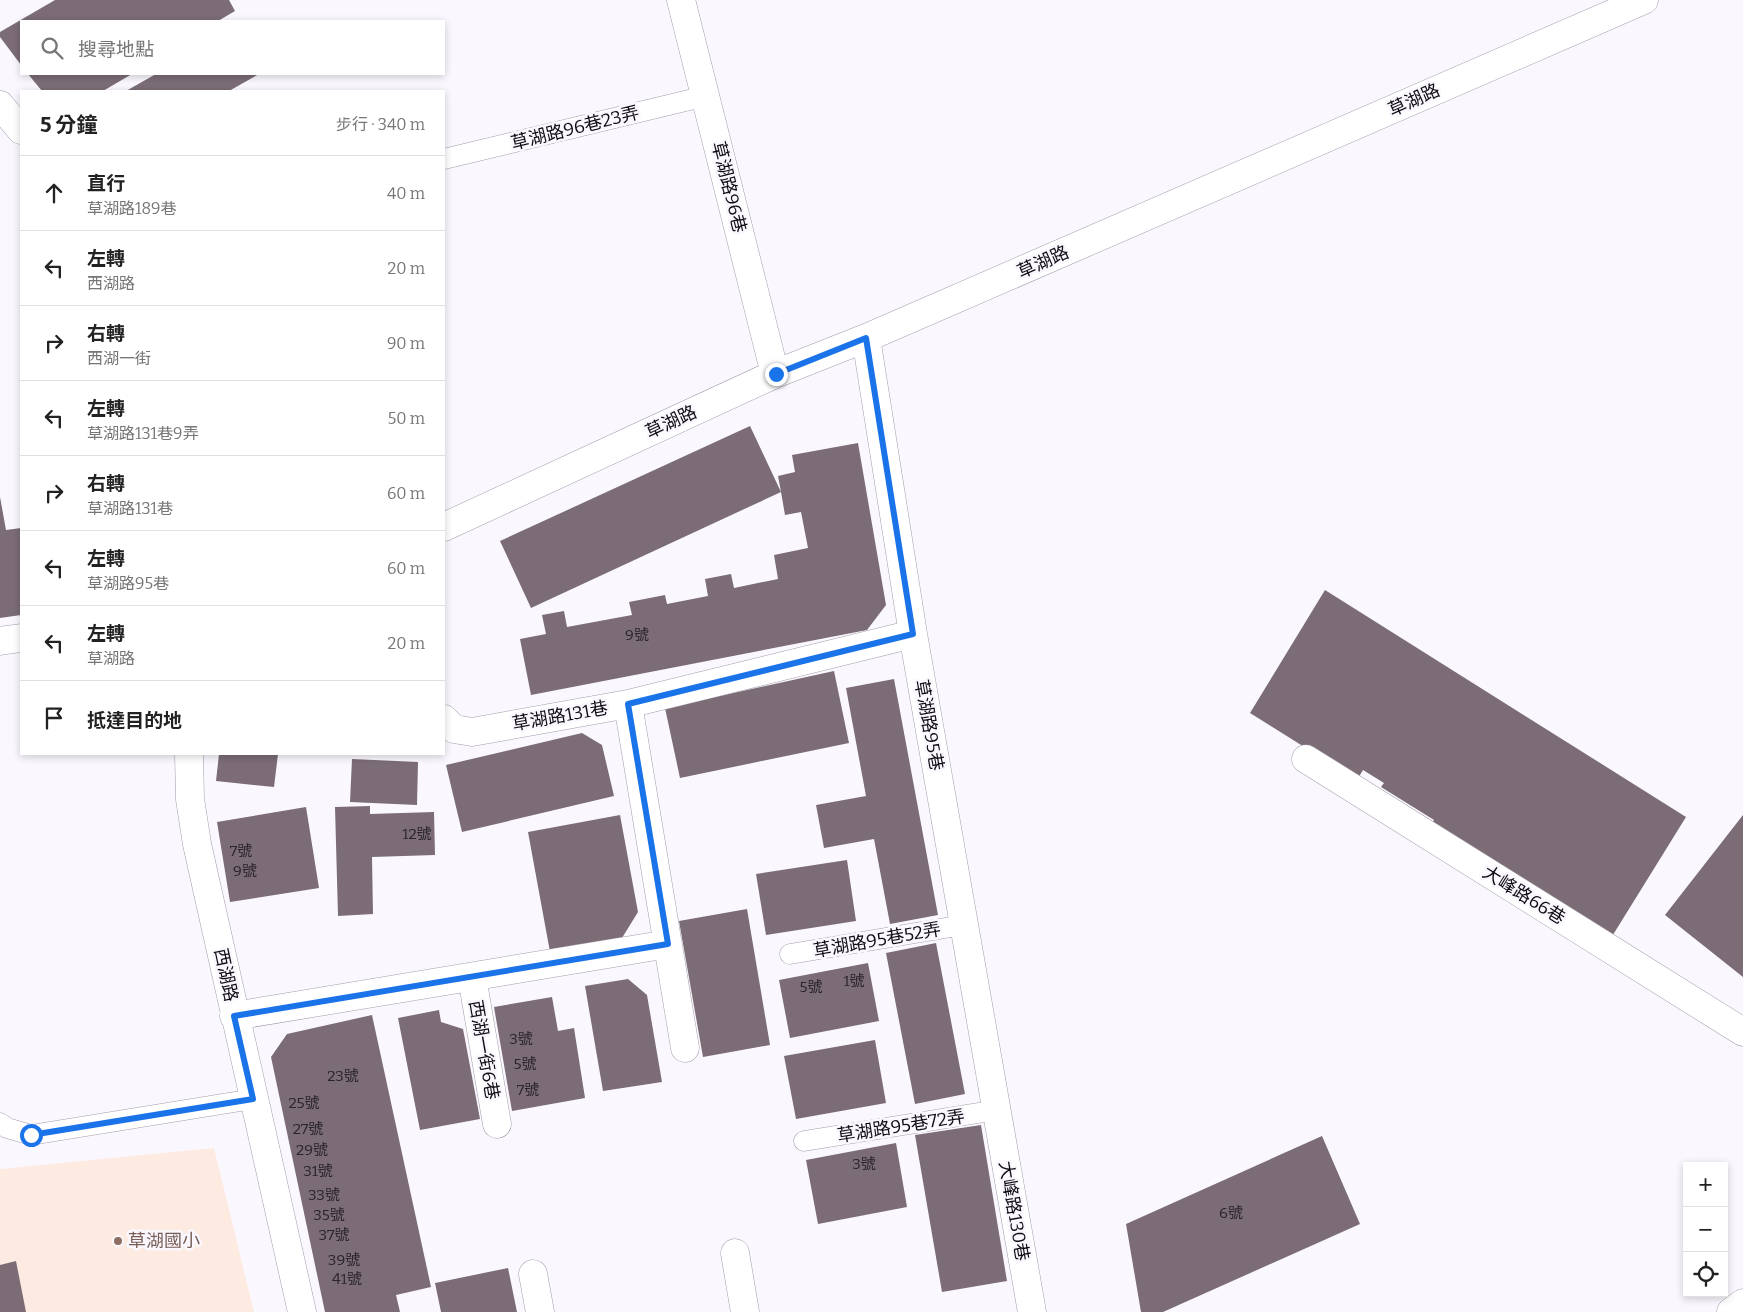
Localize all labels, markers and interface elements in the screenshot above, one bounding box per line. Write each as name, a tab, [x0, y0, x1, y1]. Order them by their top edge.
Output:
search box	[20, 20, 445, 75]
icon: search	[38, 34, 66, 62]
text: 搜尋地點	[78, 38, 154, 61]
street label: 草湖路	[1385, 79, 1443, 121]
street label: 草湖路96巷23弄	[509, 101, 641, 155]
text: 5 分鐘	[40, 112, 97, 138]
text: 步行 · 340 m	[336, 115, 425, 134]
street label: 草湖路96巷	[707, 139, 751, 235]
text: 直行	[87, 172, 125, 195]
icon: ahead	[40, 179, 68, 207]
text: 40 m	[387, 184, 425, 203]
text: 草湖路189巷	[87, 199, 177, 218]
street label: 草湖路	[1014, 241, 1072, 283]
text: 左轉	[87, 247, 125, 270]
icon: left	[40, 254, 68, 282]
text: 20 m	[388, 259, 425, 278]
text: 西湖路	[87, 274, 135, 293]
text: 右轉	[87, 322, 125, 345]
icon: right	[40, 329, 68, 357]
text: 90 m	[387, 334, 425, 353]
text: 西湖一街	[87, 349, 151, 368]
route end	[765, 363, 788, 386]
text: 左轉	[87, 397, 125, 420]
street label: 草湖路	[642, 401, 700, 443]
icon: left	[40, 404, 68, 432]
text: 50 m	[388, 409, 425, 428]
text: 草湖路131巷9弄	[87, 424, 199, 443]
text: 右轉	[87, 472, 125, 495]
icon: right	[40, 479, 68, 507]
text: 60 m	[387, 484, 425, 503]
text: 草湖路131巷	[87, 499, 173, 518]
text: 左轉	[87, 547, 125, 570]
icon: left	[40, 554, 68, 582]
text: 60 m	[387, 559, 425, 578]
text: 草湖路95巷	[87, 574, 169, 593]
text: 左轉	[87, 622, 125, 645]
house number: 9號	[625, 626, 649, 644]
icon: left	[40, 629, 68, 657]
text: 20 m	[388, 634, 425, 653]
text: 草湖路	[87, 649, 135, 668]
street label: 草湖路95巷	[910, 678, 948, 772]
street label: 草湖路131巷	[510, 697, 610, 735]
icon: arrive	[40, 704, 68, 732]
text: 抵達目的地	[87, 709, 182, 732]
house number: 12號	[402, 825, 432, 843]
house number: 7號	[230, 842, 252, 860]
street label: 大峰路66巷	[1479, 861, 1569, 929]
house number: 9號	[233, 862, 257, 880]
street label: 草湖路95巷52弄	[811, 918, 943, 962]
street label: 西湖路	[210, 946, 242, 1004]
house number: 1號	[843, 972, 865, 990]
house number: 5號	[799, 978, 823, 996]
street label: 西湖一街6巷	[464, 999, 504, 1101]
house number: 3號	[509, 1030, 533, 1048]
house number: 5號	[513, 1055, 537, 1073]
house number: 23號	[327, 1067, 359, 1085]
house number: 7號	[517, 1081, 539, 1099]
house number: 25號	[288, 1094, 320, 1112]
street label: 草湖路95巷72弄	[836, 1105, 966, 1147]
house number: 27號	[293, 1120, 323, 1138]
route start	[20, 1124, 43, 1147]
house number: 29號	[296, 1141, 328, 1159]
house number: 3號	[852, 1155, 876, 1173]
street label: 大峰路130巷	[994, 1159, 1034, 1263]
house number: 31號	[303, 1162, 333, 1180]
map controls	[1683, 1162, 1728, 1297]
button: +	[1683, 1162, 1728, 1207]
house number: 33號	[308, 1186, 340, 1204]
house number: 6號	[1219, 1204, 1243, 1222]
house number: 35號	[313, 1206, 345, 1224]
button: −	[1683, 1207, 1728, 1252]
house number: 37號	[318, 1226, 350, 1244]
place label: 草湖國小	[128, 1230, 200, 1252]
marker: 草湖國小	[112, 1235, 124, 1247]
house number: 39號	[328, 1251, 360, 1269]
button: locate	[1683, 1252, 1728, 1297]
house number: 41號	[332, 1270, 362, 1288]

